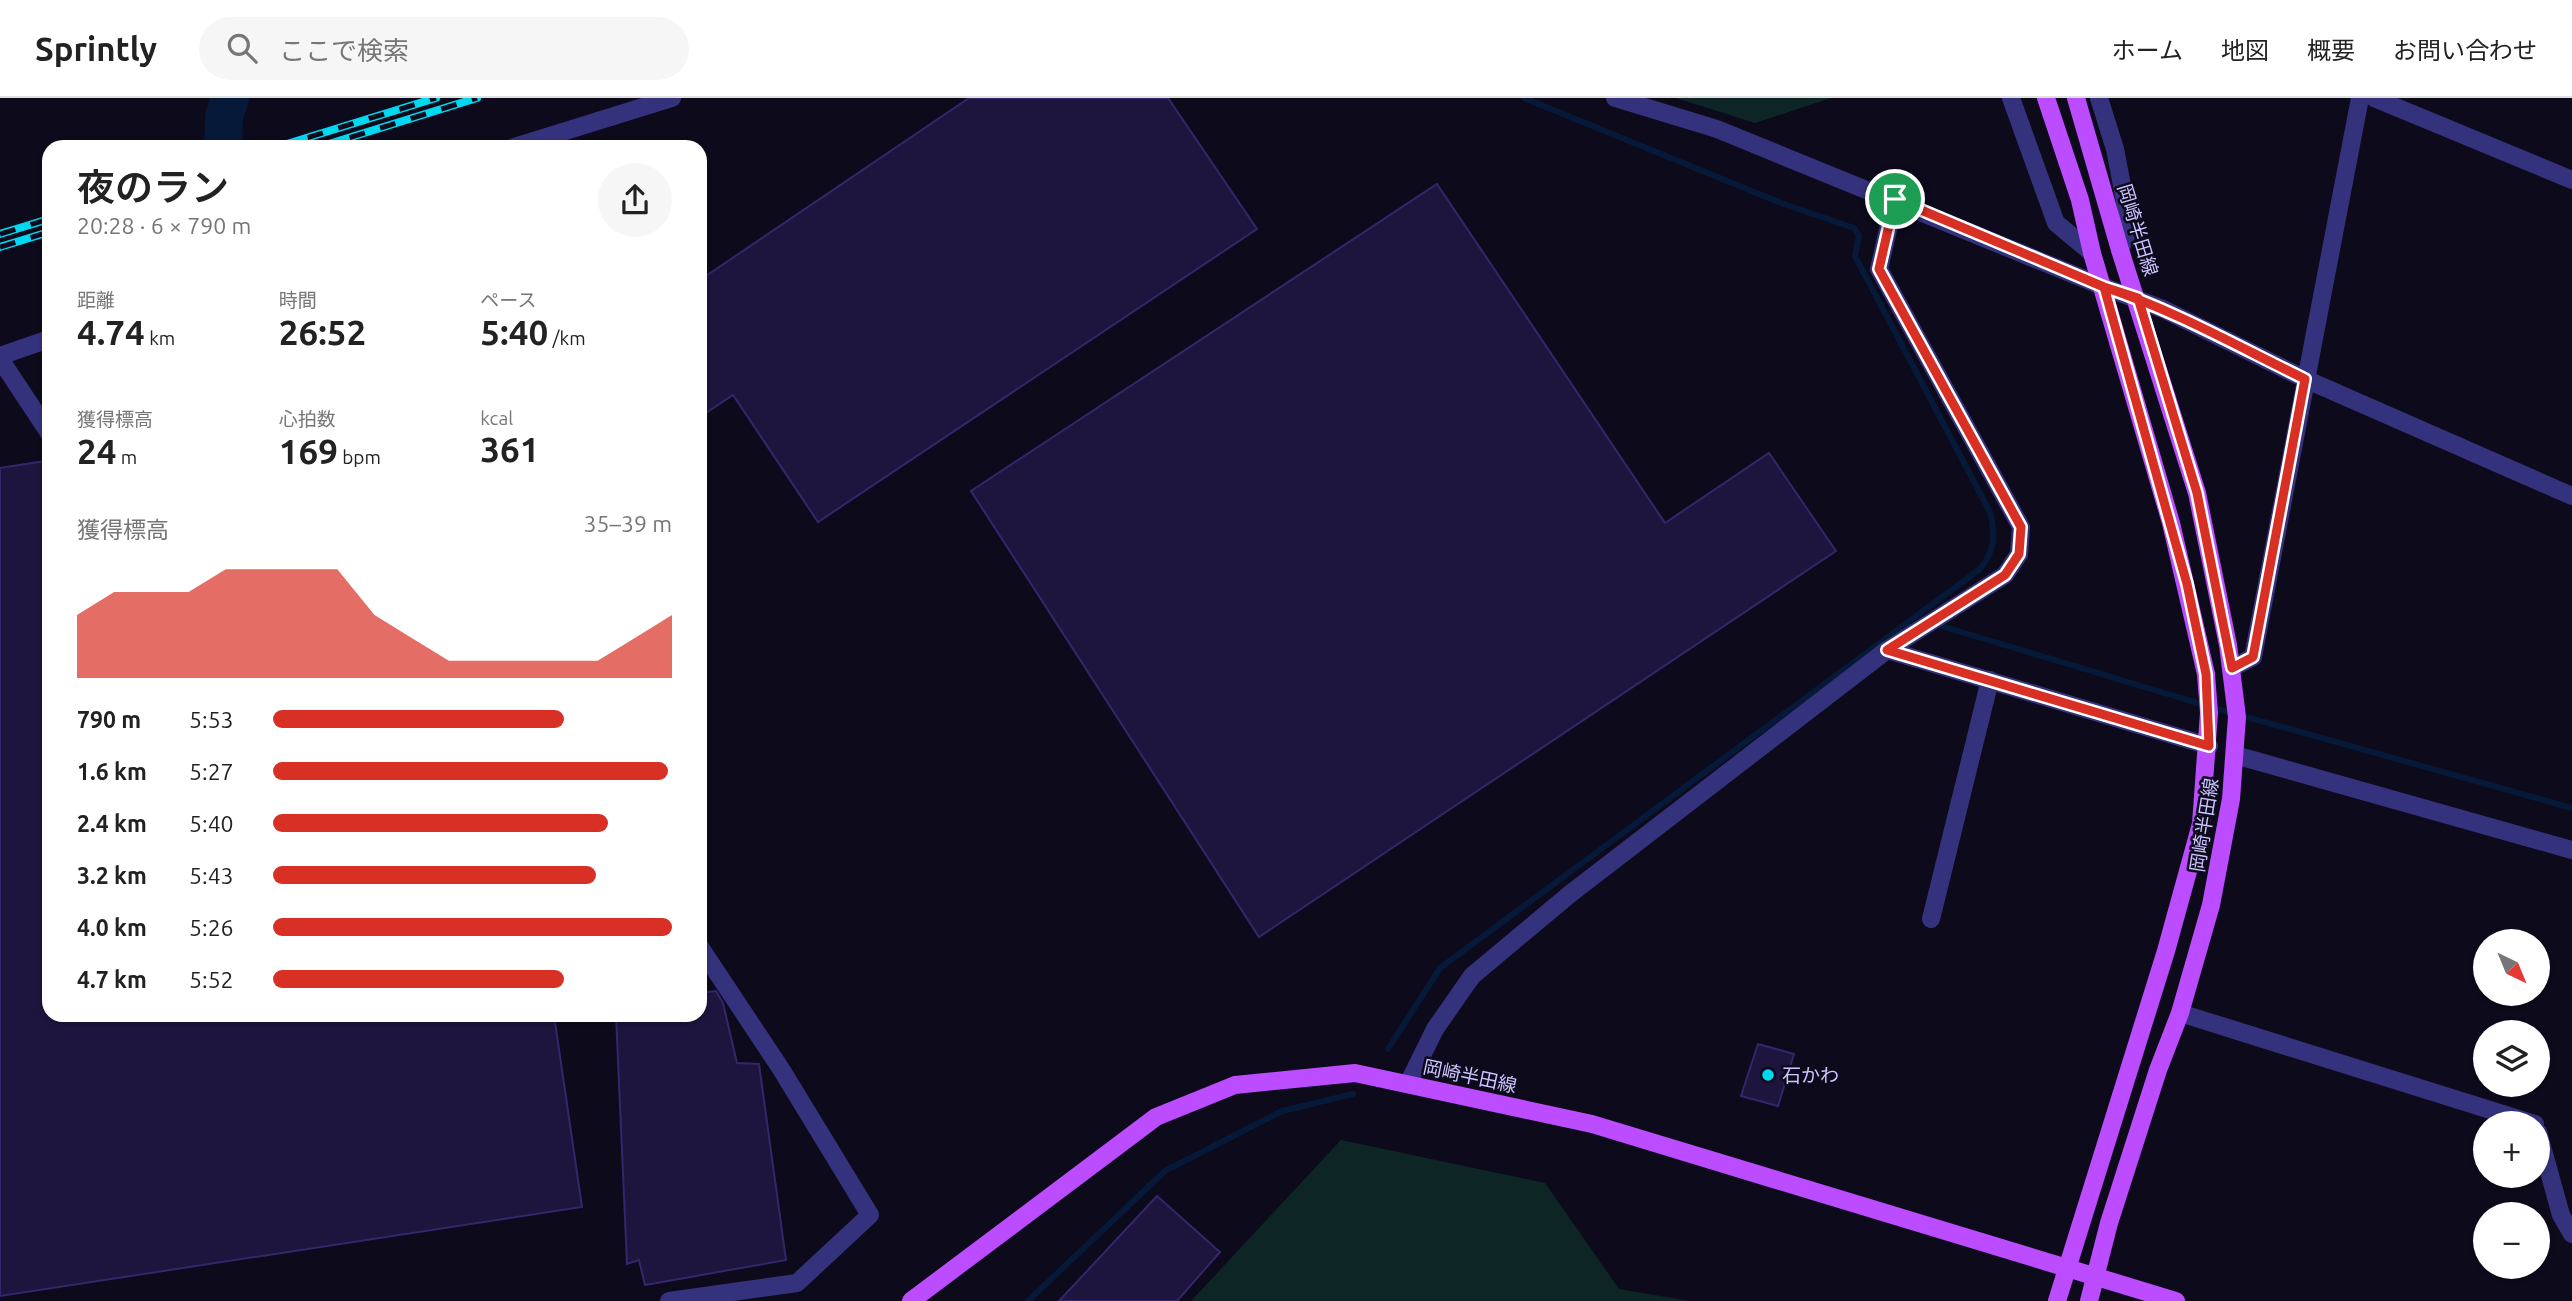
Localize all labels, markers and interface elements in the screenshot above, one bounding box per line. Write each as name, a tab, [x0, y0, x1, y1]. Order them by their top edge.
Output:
search box	[199, 17, 689, 80]
icon: search	[223, 29, 261, 67]
text: Sprintly	[35, 30, 157, 67]
text: ここで検索	[279, 36, 409, 65]
text: ホーム	[2112, 37, 2183, 64]
text: 地図	[2221, 37, 2269, 64]
text: 概要	[2307, 37, 2355, 64]
text: お問い合わせ	[2393, 37, 2537, 64]
button: share	[598, 163, 672, 237]
text: 夜のラン	[77, 166, 229, 208]
pin	[1865, 169, 1925, 229]
icon: arrive	[1876, 180, 1914, 218]
street label: 岡崎半田線	[2114, 181, 2162, 279]
text: 20:28 · 6 × 790 m	[77, 213, 251, 238]
text: 距離	[77, 289, 115, 311]
text: 時間	[279, 289, 317, 311]
text: ペース	[480, 289, 536, 311]
text: 4.74	[77, 312, 145, 352]
text: 26:52	[279, 312, 366, 352]
text: 5:40	[480, 312, 548, 352]
text: km	[145, 327, 175, 349]
text: /km	[548, 327, 586, 349]
text: kcal	[480, 407, 513, 429]
text: 獲得標高	[77, 408, 153, 430]
text: 心拍数	[279, 408, 336, 430]
text: 361	[480, 429, 540, 469]
text: 24	[77, 431, 116, 471]
text: 169	[279, 431, 338, 471]
text: m	[116, 446, 137, 468]
text: bpm	[338, 446, 381, 468]
text: 35–39 m	[584, 511, 672, 536]
text: 獲得標高	[77, 517, 169, 542]
text: 790 m	[77, 707, 141, 732]
text: 5:53	[189, 707, 234, 732]
text: 1.6 km	[77, 759, 147, 784]
text: 5:27	[189, 759, 234, 784]
street label: 岡崎半田線	[2186, 776, 2222, 874]
text: 2.4 km	[77, 811, 147, 836]
text: 5:40	[189, 811, 234, 836]
text: 3.2 km	[77, 863, 147, 888]
text: 5:43	[189, 863, 234, 888]
text: 4.0 km	[77, 915, 147, 940]
text: 5:26	[189, 915, 234, 940]
north arrow	[2473, 929, 2550, 1006]
map controls	[2473, 929, 2550, 1279]
text: 4.7 km	[77, 967, 147, 992]
text: 5:52	[189, 967, 234, 992]
button: layers	[2473, 1020, 2550, 1097]
street label: 岡崎半田線	[1421, 1055, 1519, 1097]
place label: 石かわ	[1782, 1064, 1839, 1086]
marker: 石かわ	[1760, 1067, 1776, 1083]
button: +	[2473, 1111, 2550, 1188]
button: −	[2473, 1202, 2550, 1279]

